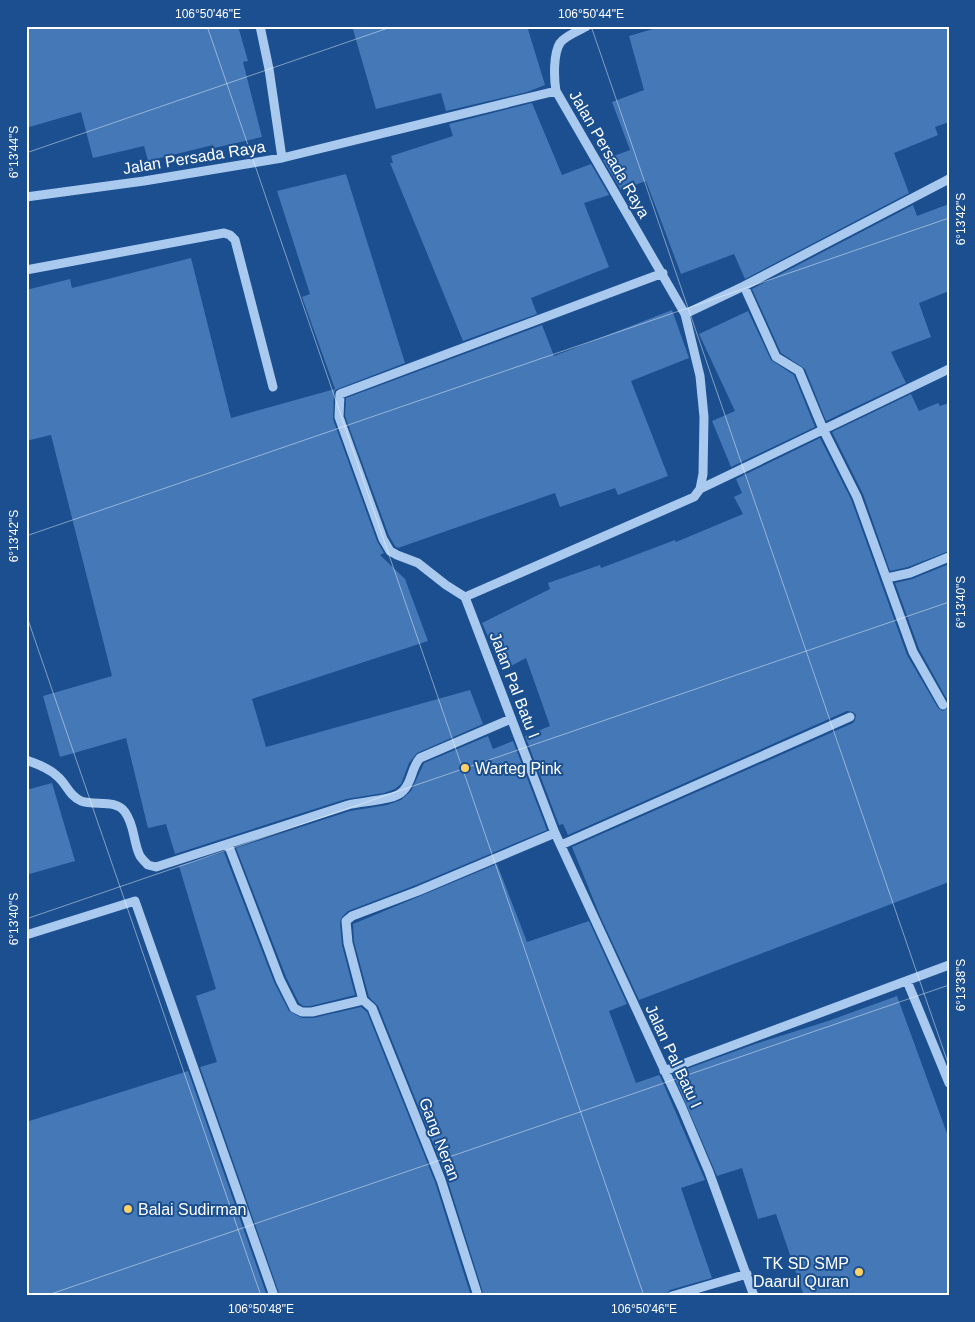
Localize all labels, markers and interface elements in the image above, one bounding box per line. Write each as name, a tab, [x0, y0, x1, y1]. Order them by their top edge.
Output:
text: 106°50'46"E	[175, 7, 241, 21]
text: 106°50'44"E	[558, 7, 624, 21]
street label: Jalan Persada Raya	[566, 88, 653, 221]
text: 6°13'44"S	[7, 126, 21, 178]
street label: Jalan Persada Raya	[122, 138, 267, 177]
text: 6°13'42"S	[954, 193, 968, 245]
text: 6°13'42"S	[7, 510, 21, 562]
text: 6°13'40"S	[954, 576, 968, 628]
street label: Jalan Pal Batu I	[487, 630, 543, 741]
place label: Warteg Pink	[475, 760, 563, 777]
marker: Warteg Pink	[459, 762, 471, 774]
text: 6°13'40"S	[7, 893, 21, 945]
text: 6°13'38"S	[954, 959, 968, 1011]
street label: Jalan Pal Batu I	[642, 1002, 705, 1111]
street label: Gang Neran	[416, 1095, 463, 1183]
place label: Balai Sudirman	[138, 1201, 247, 1218]
marker: Balai Sudirman	[122, 1203, 134, 1215]
place label: TK SD SMP Daarul Quran	[753, 1255, 849, 1290]
marker: TK SD SMP Daarul Quran	[853, 1266, 865, 1278]
text: 106°50'48"E	[228, 1302, 294, 1316]
text: 106°50'46"E	[611, 1302, 677, 1316]

